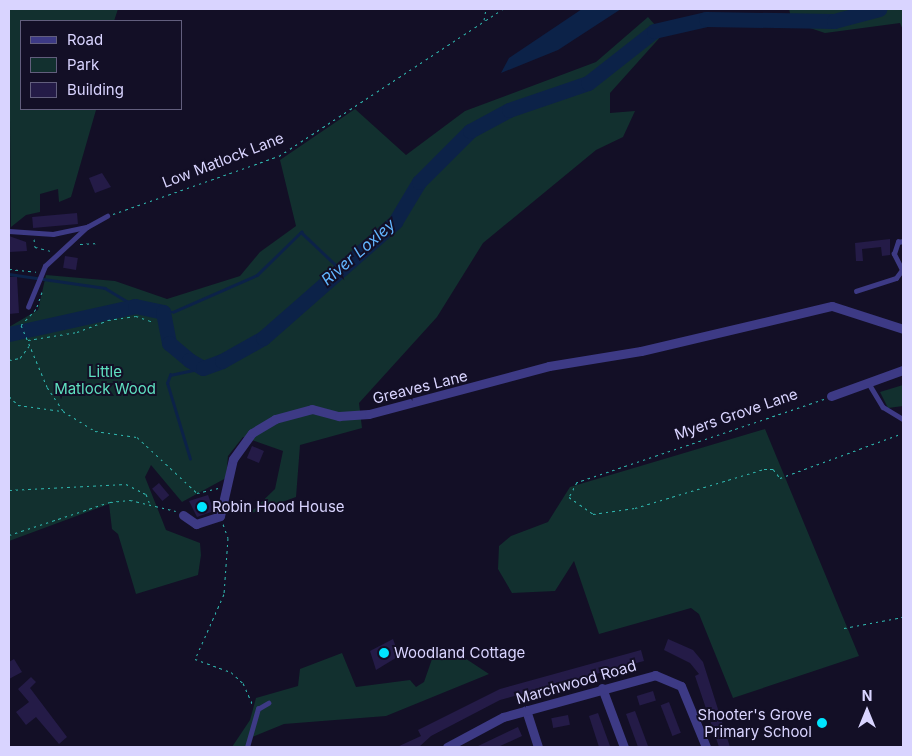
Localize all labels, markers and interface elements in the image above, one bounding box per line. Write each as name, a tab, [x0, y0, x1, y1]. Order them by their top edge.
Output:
legend	[20, 20, 182, 110]
text: Road	[67, 30, 103, 49]
text: Park	[67, 55, 99, 74]
text: Building	[67, 80, 124, 99]
street label: Low Matlock Lane	[160, 129, 286, 191]
water label: River Loxley	[317, 215, 399, 289]
park label: Little Matlock Wood	[54, 362, 156, 397]
street label: Greaves Lane	[371, 367, 469, 407]
street label: Myers Grove Lane	[672, 384, 800, 444]
place label: Robin Hood House	[212, 498, 345, 516]
marker: Robin Hood House	[196, 501, 208, 513]
place label: Woodland Cottage	[394, 644, 525, 662]
marker: Woodland Cottage	[378, 647, 390, 659]
street label: Marchwood Road	[514, 656, 638, 708]
north arrow	[842, 686, 892, 736]
text: N	[862, 687, 872, 704]
place label: Shooter's Grove Primary School	[698, 705, 812, 740]
marker: Shooter's Grove Primary School	[816, 717, 828, 729]

